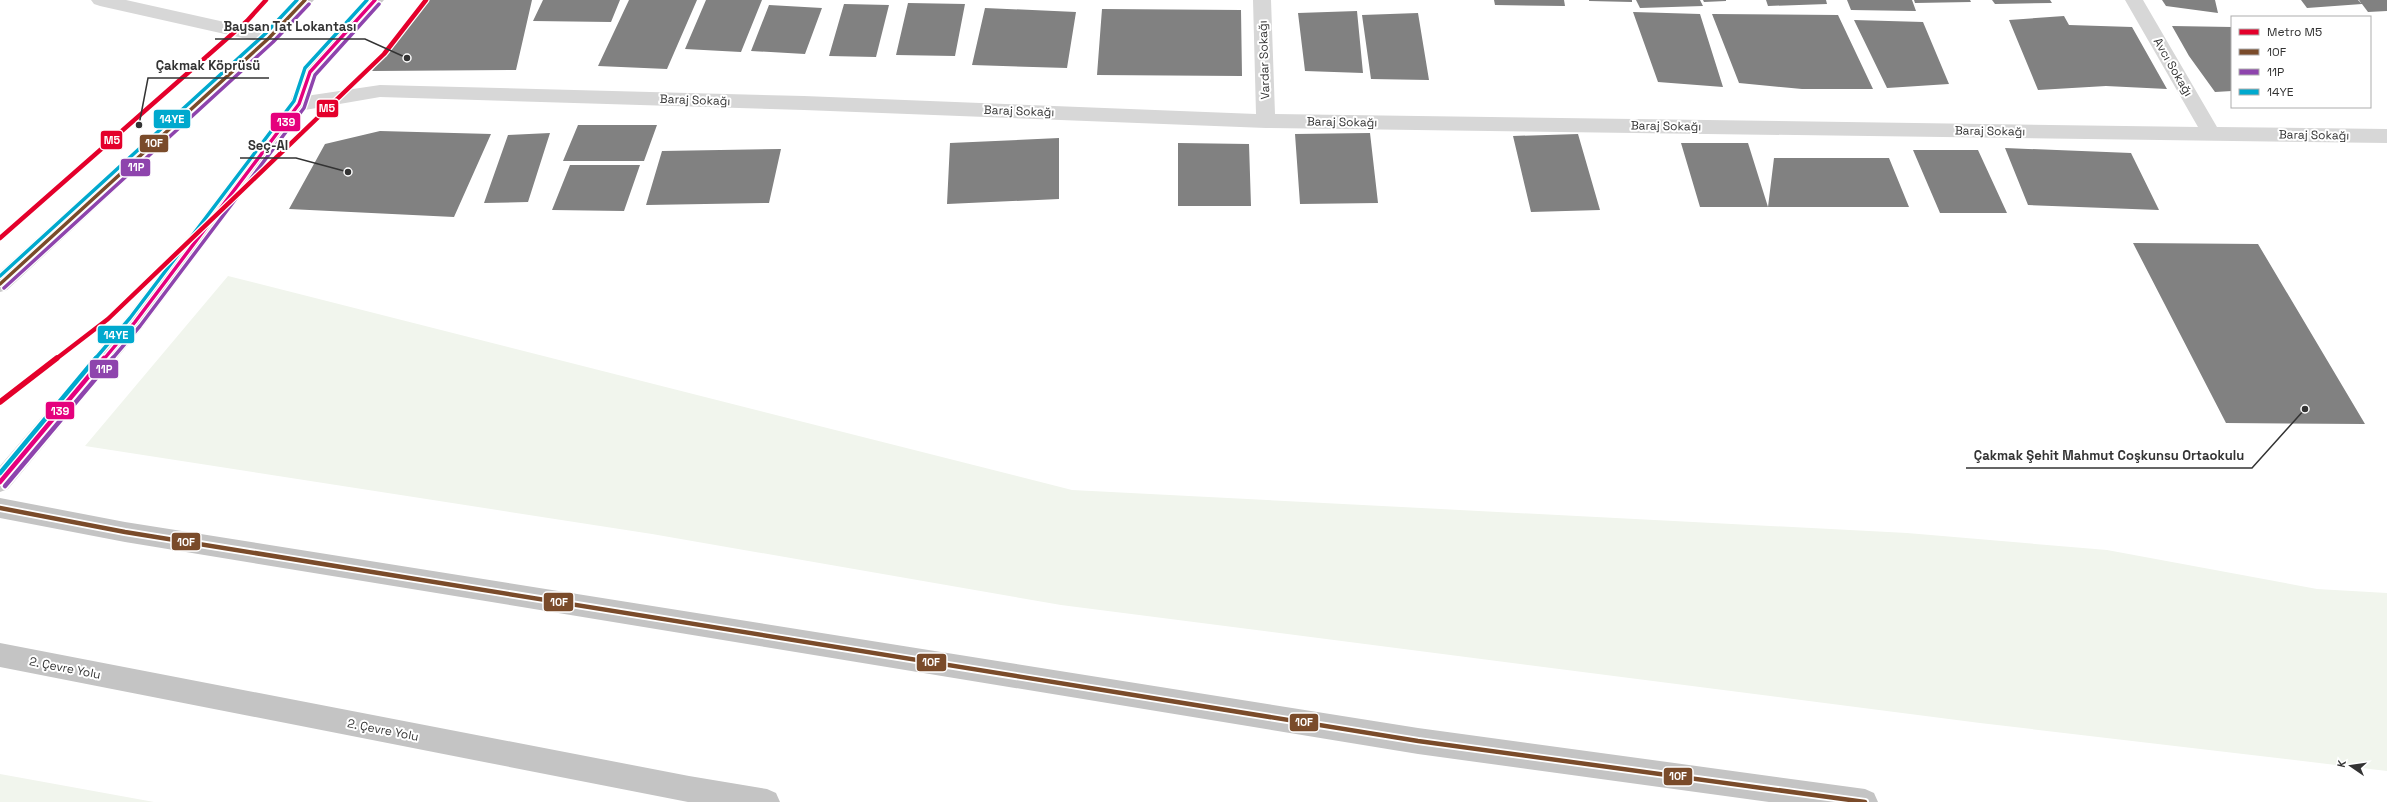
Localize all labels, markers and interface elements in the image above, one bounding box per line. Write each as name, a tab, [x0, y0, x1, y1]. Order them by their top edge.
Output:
callout: Baysan Tat Lokantası	[215, 14, 365, 39]
legend	[2231, 16, 2371, 108]
text: Baysan Tat Lokantası	[223, 18, 357, 35]
street label: Vardar Sokağı	[1255, 20, 1273, 100]
text: Metro M5	[2267, 24, 2322, 40]
street label: Avcı Sokağı	[2150, 35, 2196, 99]
text: 10F	[2267, 44, 2287, 60]
callout: Çakmak Köprüsü	[148, 53, 269, 78]
text: Çakmak Köprüsü	[156, 57, 260, 74]
text: 11P	[2267, 64, 2284, 80]
text: 14YE	[2267, 84, 2294, 100]
street label: Baraj Sokağı	[659, 91, 731, 109]
line badge: M5	[316, 99, 339, 118]
text: M5	[319, 101, 336, 115]
street label: Baraj Sokağı	[983, 102, 1055, 120]
line badge: 14YE	[153, 109, 191, 129]
text: 14YE	[160, 112, 184, 126]
line badge: 139	[270, 112, 301, 132]
street label: Baraj Sokağı	[1307, 113, 1377, 131]
text: 139	[277, 115, 295, 129]
street label: Baraj Sokağı	[1631, 117, 1701, 135]
street label: Baraj Sokağı	[1955, 122, 2025, 140]
street label: Baraj Sokağı	[2279, 126, 2349, 144]
line badge: M5	[100, 130, 123, 150]
text: M5	[104, 133, 121, 147]
callout: Seç-Al	[240, 133, 296, 158]
line badge: 10F	[139, 134, 169, 153]
text: 10F	[145, 136, 163, 150]
text: Seç-Al	[248, 137, 288, 154]
line badge: 11P	[120, 158, 151, 177]
text: 11P	[128, 160, 145, 174]
line badge: 14YE	[97, 325, 135, 344]
text: 14YE	[104, 328, 128, 342]
line badge: 11P	[89, 359, 119, 379]
text: 11P	[96, 362, 113, 376]
line badge: 139	[45, 401, 75, 420]
text: 139	[51, 404, 69, 418]
callout: Çakmak Şehit Mahmut Coşkunsu Ortaokulu	[1966, 443, 2252, 468]
text: Çakmak Şehit Mahmut Coşkunsu Ortaokulu	[1974, 447, 2244, 464]
line badge: 10F	[171, 532, 201, 551]
text: 10F	[177, 535, 195, 549]
line badge: 10F	[543, 592, 574, 612]
text: 10F	[550, 595, 568, 609]
street label: 2. Çevre Yolu	[28, 653, 102, 683]
line badge: 10F	[916, 653, 947, 672]
text: 10F	[922, 655, 940, 669]
line badge: 10F	[1289, 713, 1319, 732]
street label: 2. Çevre Yolu	[346, 715, 420, 745]
text: 10F	[1295, 715, 1313, 729]
north arrow	[2331, 746, 2371, 786]
text: K	[2334, 759, 2349, 769]
line badge: 10F	[1663, 767, 1693, 786]
text: 10F	[1669, 769, 1687, 783]

